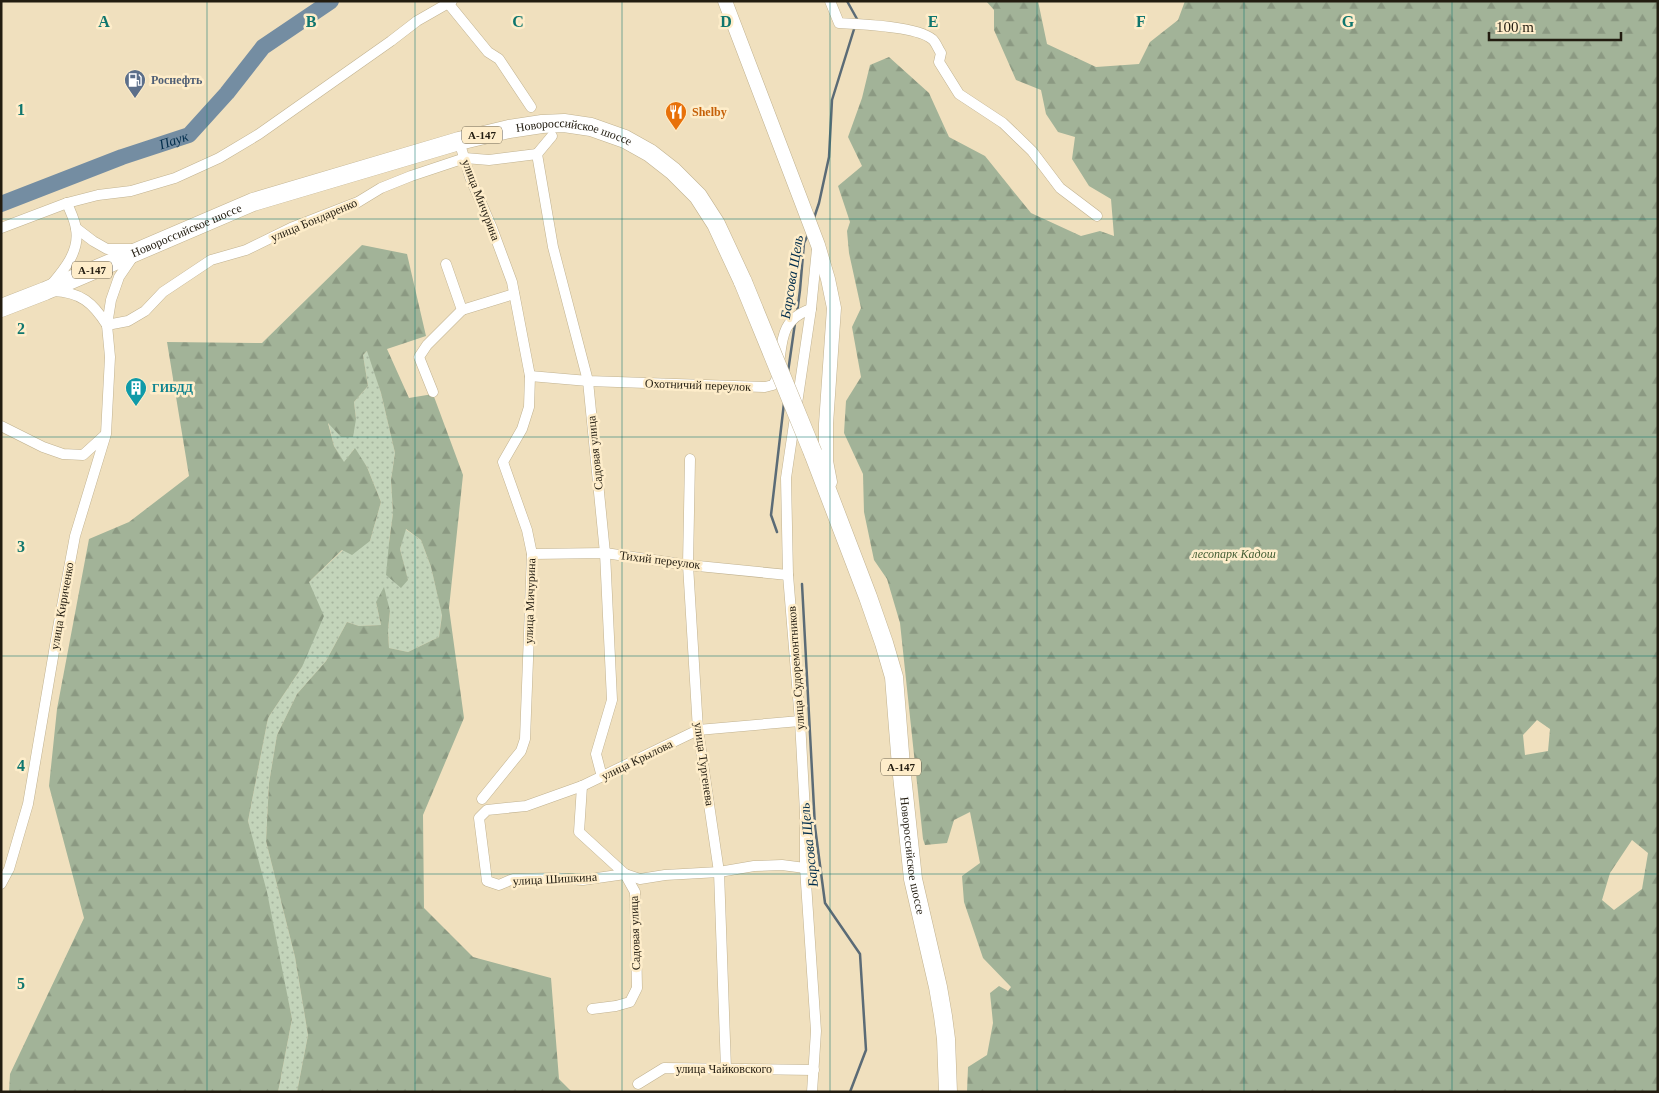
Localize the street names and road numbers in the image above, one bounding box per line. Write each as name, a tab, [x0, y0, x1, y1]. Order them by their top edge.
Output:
street label: Новороссийское шоссе	[515, 116, 635, 149]
road number: А-147	[462, 126, 502, 144]
street label: улица Мичурина	[459, 157, 503, 243]
street label: улица Бондаренко	[269, 196, 359, 244]
street label: Новороссийское шоссе	[129, 201, 244, 260]
road number: А-147	[72, 262, 112, 278]
street label: Охотничий переулок	[645, 376, 751, 394]
street label: Садовая улица	[584, 415, 606, 491]
street label: Тихий переулок	[619, 548, 701, 572]
street label: улица Мичурина	[522, 557, 539, 644]
street label: улица Кириченко	[47, 561, 77, 651]
street label: улица Судоремонтников	[785, 605, 807, 730]
street label: улица Тургенева	[691, 721, 717, 807]
street label: улица Крылова	[599, 736, 676, 783]
road number: А-147	[881, 759, 921, 776]
street label: Новороссийское шоссе	[897, 796, 928, 916]
street label: улица Шишкина	[512, 870, 598, 888]
street label: Садовая улица	[627, 895, 643, 970]
street label: улица Чайковского	[676, 1062, 772, 1076]

